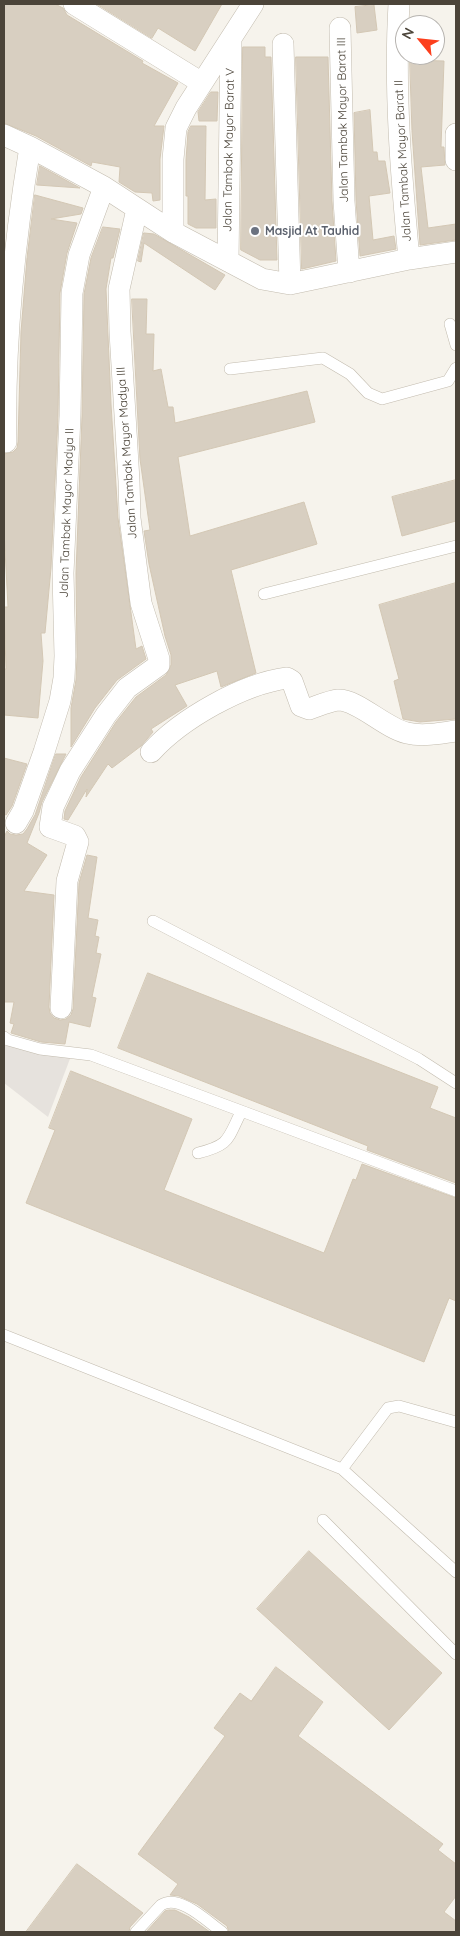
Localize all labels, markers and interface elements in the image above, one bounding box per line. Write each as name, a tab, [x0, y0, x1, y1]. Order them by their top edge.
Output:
north arrow	[395, 15, 445, 65]
text: N	[397, 25, 418, 42]
street label: Jalan Tambak Mayor Barat III	[334, 37, 352, 203]
street label: Jalan Tambak Mayor Barat V	[220, 68, 238, 232]
street label: Jalan Tambak Mayor Barat II	[392, 80, 414, 242]
place label: Masjid At Tauhid	[265, 224, 359, 238]
marker: Masjid At Tauhid	[249, 225, 261, 237]
street label: Jalan Tambak Mayor Madya III	[114, 366, 140, 540]
street label: Jalan Tambak Mayor Madya II	[57, 428, 77, 598]

